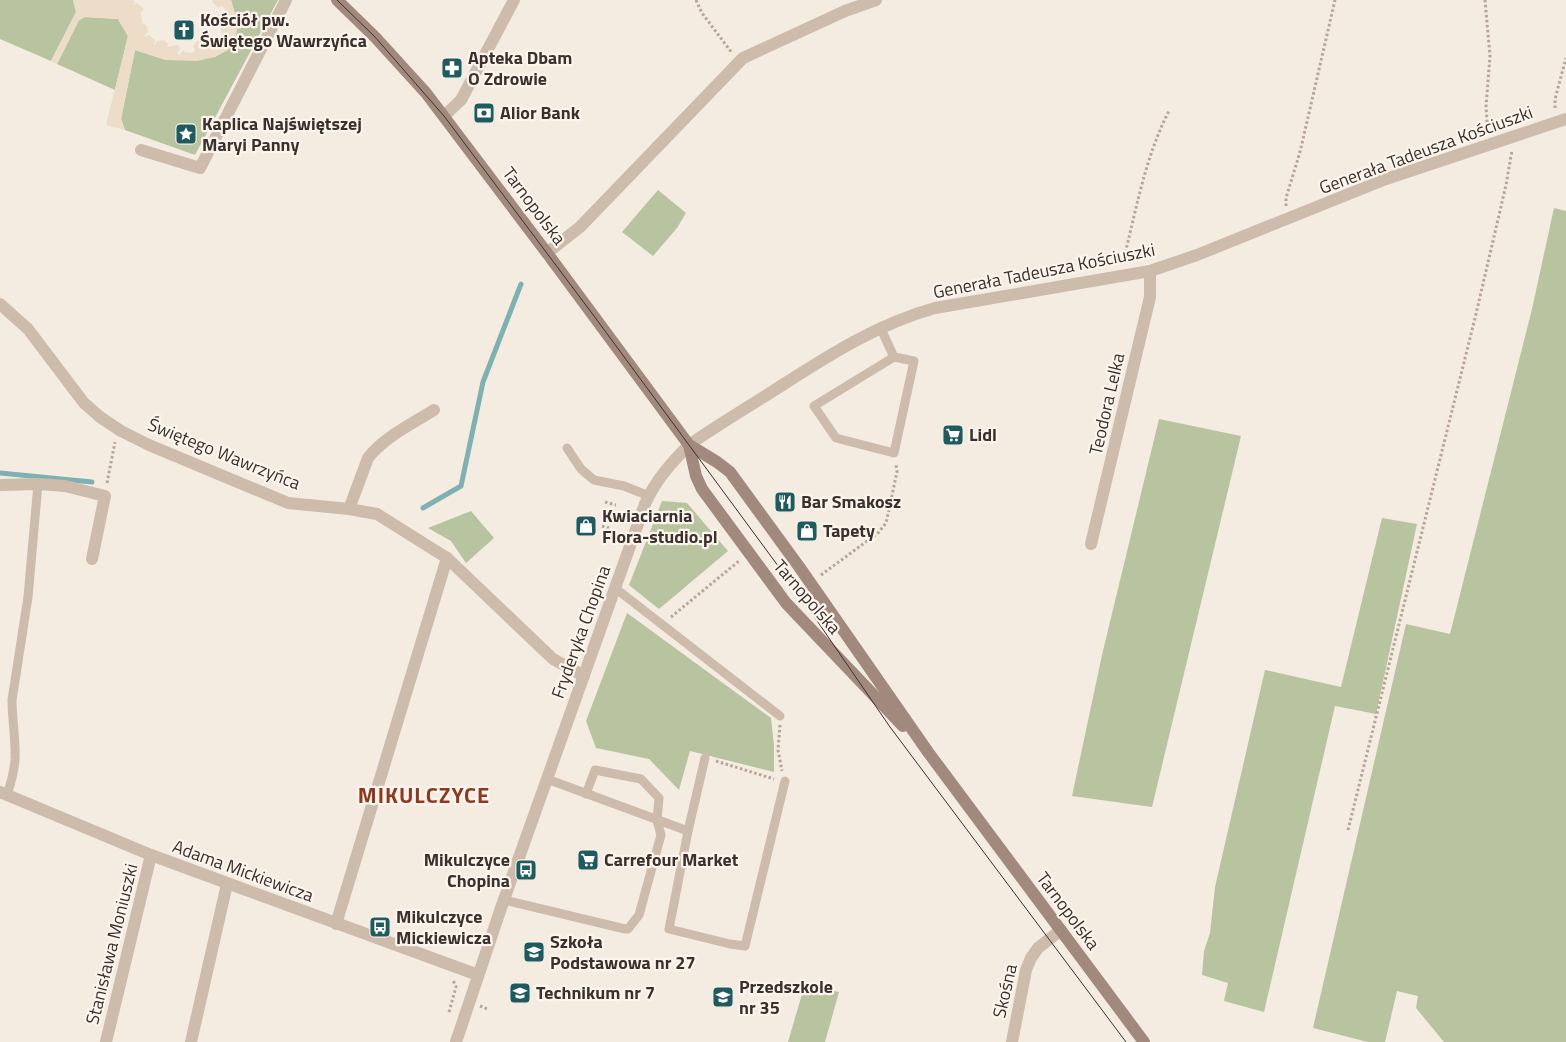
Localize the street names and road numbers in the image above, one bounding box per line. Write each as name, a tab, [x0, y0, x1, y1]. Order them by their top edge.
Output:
street label: Generała Tadeusza Kościuszki	[1315, 98, 1536, 201]
street label: Tarnopolska	[496, 161, 573, 250]
street label: Generała Tadeusza Kościuszki	[931, 236, 1157, 305]
street label: Teodora Lelka	[1082, 350, 1131, 458]
street label: Świętego Wawrzyńca	[144, 411, 305, 496]
street label: Tarnopolska	[767, 553, 848, 640]
street label: Fryderyka Chopina	[544, 561, 617, 702]
street label: Adama Mickiewicza	[169, 832, 318, 909]
street label: Stanisława Moniuszki	[78, 861, 145, 1027]
street label: Tarnopolska	[1030, 866, 1107, 955]
street label: Skośna	[985, 961, 1024, 1021]

